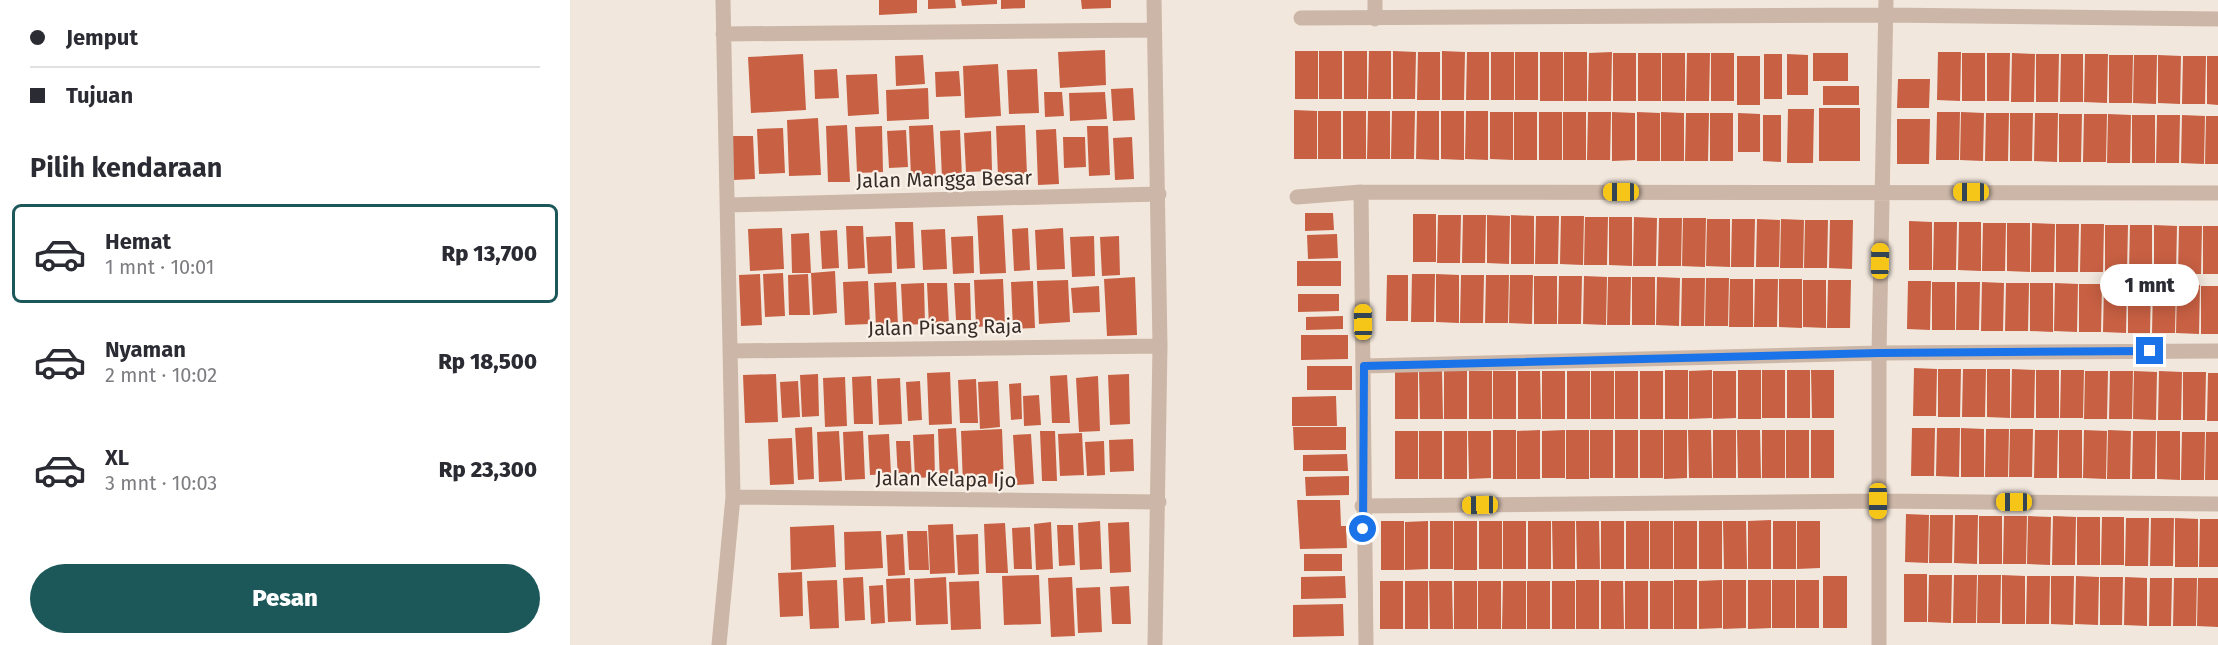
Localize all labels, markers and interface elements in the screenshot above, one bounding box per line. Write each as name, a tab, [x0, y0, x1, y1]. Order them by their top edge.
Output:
text: Jemput	[66, 24, 138, 51]
text: Tujuan	[66, 82, 133, 109]
text: Pilih kendaraan	[30, 152, 222, 184]
street label: Jalan Mangga Besar	[856, 165, 1032, 193]
car	[1603, 183, 1639, 201]
car	[1953, 183, 1989, 201]
icon: car	[33, 227, 87, 281]
text: Hemat	[105, 228, 171, 255]
text: Rp 13,700	[442, 240, 537, 267]
car	[1871, 243, 1889, 279]
text: 1 mnt · 10:01	[105, 255, 214, 279]
callout: 1 mnt	[2100, 264, 2200, 306]
text: 1 mnt	[2124, 273, 2175, 297]
car	[1354, 304, 1372, 340]
street label: Jalan Pisang Raja	[868, 314, 1022, 340]
icon: car	[33, 335, 87, 389]
text: Nyaman	[105, 336, 186, 363]
route end	[2136, 337, 2163, 364]
text: Rp 18,500	[438, 348, 537, 375]
text: 2 mnt · 10:02	[105, 363, 217, 387]
icon: car	[33, 443, 87, 497]
text: XL	[105, 444, 129, 471]
text: Rp 23,300	[439, 456, 537, 483]
street label: Jalan Kelapa Ijo	[876, 466, 1016, 492]
text: 3 mnt · 10:03	[105, 471, 217, 495]
car	[1869, 483, 1887, 519]
car	[1996, 493, 2032, 511]
car	[1462, 496, 1498, 514]
route start	[1349, 515, 1376, 542]
button: Pesan	[30, 564, 540, 633]

